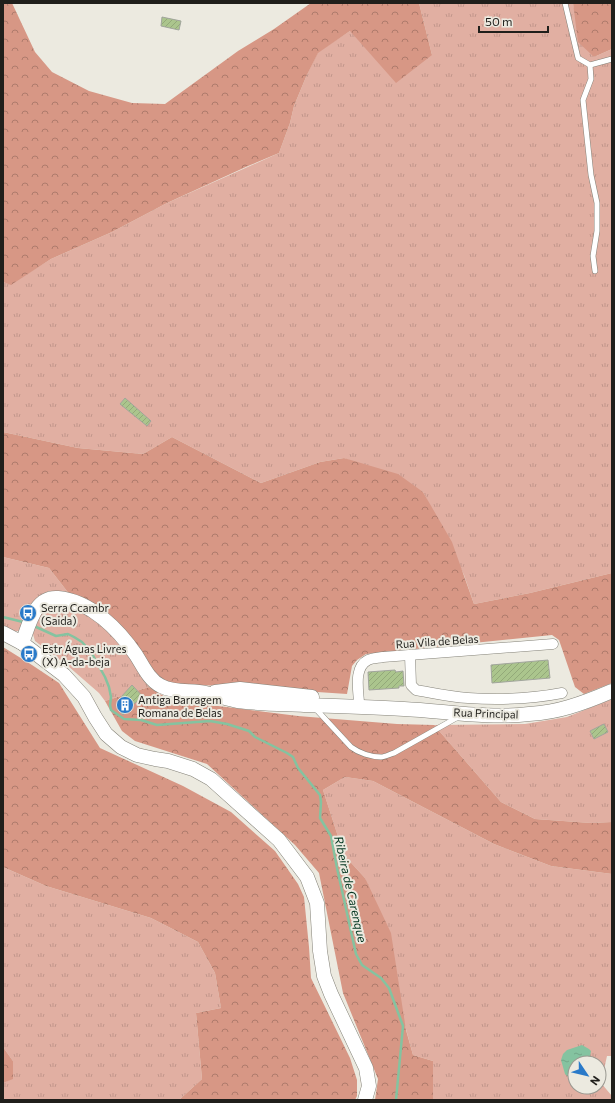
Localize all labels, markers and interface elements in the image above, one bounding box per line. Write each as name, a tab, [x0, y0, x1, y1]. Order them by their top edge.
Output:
scale bar	[479, 8, 548, 34]
text: 50 m	[485, 14, 513, 28]
place label: Serra Ccambr (Saida)	[41, 601, 110, 627]
bus stop icon: Serra Ccambr (Saida)	[18, 603, 38, 623]
street label: Rua Vila de Belas	[395, 632, 479, 650]
place label: Estr Águas Livres (X) A-da-beja	[42, 641, 127, 668]
bus stop icon: Estr Águas Livres (X) A-da-beja	[19, 644, 39, 664]
place label: Antiga Barragem Romana de Belas	[138, 693, 222, 719]
building icon: Antiga Barragem Romana de Belas	[115, 695, 135, 715]
street label: Rua Principal	[453, 705, 519, 721]
water label: Ribeira de Carenque	[332, 834, 370, 944]
north arrow	[567, 1055, 607, 1095]
text: N	[588, 1074, 603, 1088]

